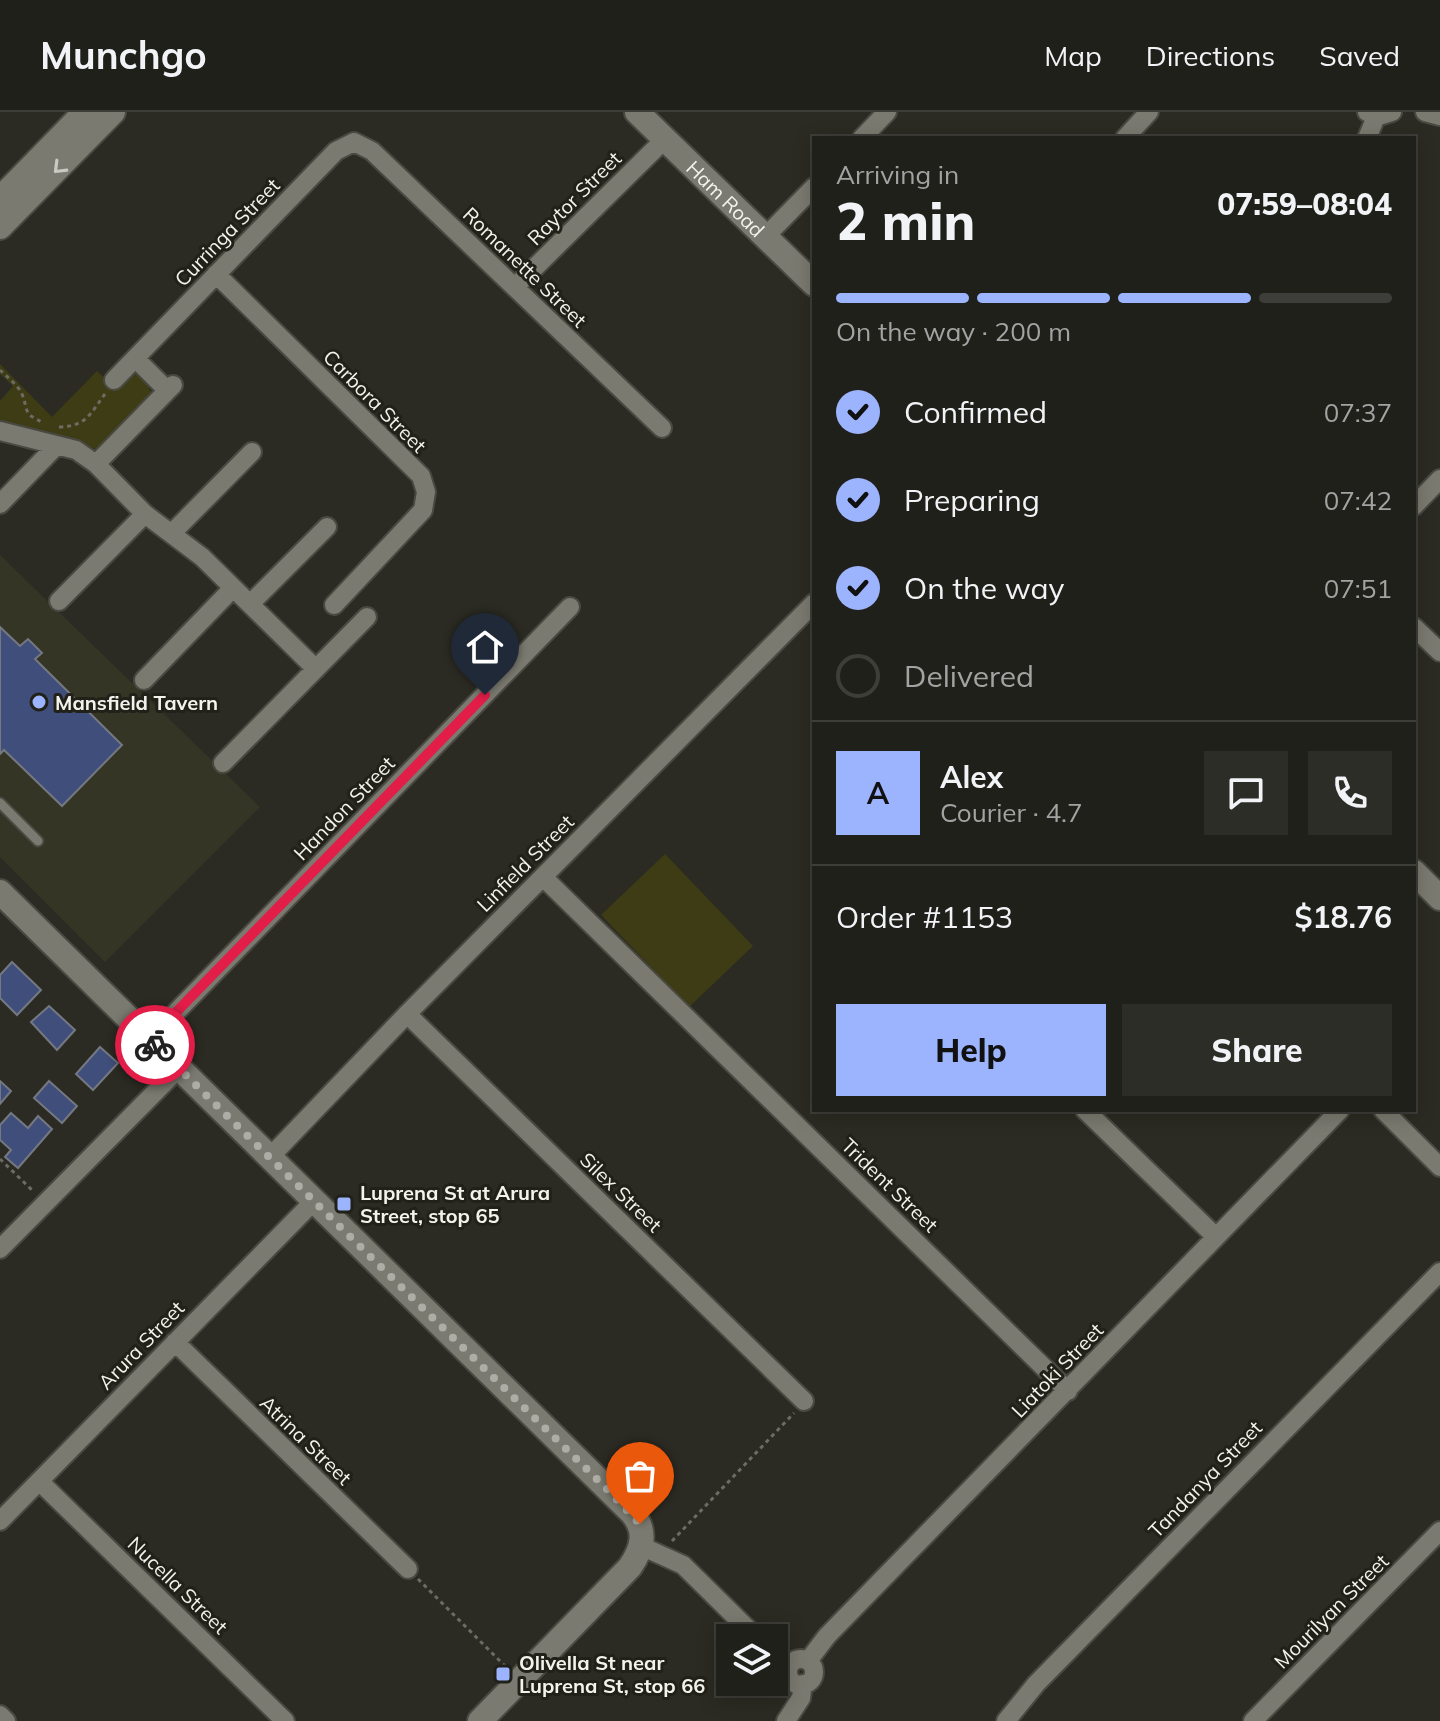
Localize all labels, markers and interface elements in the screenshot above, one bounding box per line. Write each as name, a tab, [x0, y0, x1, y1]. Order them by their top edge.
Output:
text: Munchgo	[40, 31, 207, 79]
text: Map	[1044, 38, 1102, 73]
text: Directions	[1146, 38, 1275, 73]
text: Saved	[1319, 38, 1400, 73]
street label: Raytor Street	[522, 146, 626, 250]
street label: Ham Road	[682, 155, 770, 242]
text: Arriving in	[836, 158, 959, 191]
one-way arrow	[54, 159, 68, 173]
street label: Curringa Street	[169, 173, 285, 291]
text: 07:59–08:04	[1217, 185, 1392, 223]
text: 2 min	[836, 188, 975, 253]
street label: Romanette Street	[458, 202, 592, 332]
text: On the way · 200 m	[836, 315, 1071, 348]
street label: Carbora Street	[318, 344, 432, 458]
icon: check	[836, 390, 880, 434]
text: Confirmed	[904, 393, 1047, 431]
text: 07:37	[1324, 396, 1392, 429]
icon: check	[836, 478, 880, 522]
text: Preparing	[904, 481, 1040, 519]
text: 07:42	[1324, 484, 1392, 517]
icon: check	[836, 566, 880, 610]
text: On the way	[904, 569, 1064, 607]
text: 07:51	[1324, 572, 1392, 605]
pin	[451, 613, 519, 695]
icon: home	[463, 625, 507, 669]
text: Delivered	[904, 657, 1034, 695]
place label: Mansfield Tavern	[55, 690, 218, 715]
marker: Mansfield Tavern	[30, 693, 48, 711]
street label: Handon Street	[288, 751, 400, 865]
button: chat	[1204, 751, 1288, 835]
button: phone	[1308, 751, 1392, 835]
text: Alex	[940, 758, 1003, 796]
text: A	[867, 774, 889, 812]
text: Courier · 4.7	[940, 796, 1083, 829]
street label: Linfield Street	[471, 809, 579, 917]
text: Order #1153	[836, 898, 1013, 936]
text: $18.76	[1295, 898, 1392, 936]
button: Help	[836, 1004, 1106, 1096]
button: Share	[1122, 1004, 1392, 1096]
courier	[115, 1005, 195, 1085]
icon: bike	[133, 1023, 177, 1067]
street label: Trident Street	[836, 1133, 944, 1237]
street label: Silex Street	[575, 1147, 667, 1237]
place label: Luprena St at Arura Street, stop 65	[360, 1180, 550, 1228]
marker: Luprena St at Arura Street, stop 65	[335, 1195, 353, 1213]
street label: Arura Street	[93, 1296, 189, 1394]
street label: Liatoki Street	[1006, 1318, 1108, 1422]
street label: Atrina Street	[255, 1390, 357, 1490]
street label: Tandanya Street	[1143, 1415, 1267, 1543]
pin	[606, 1442, 674, 1524]
icon: bag	[618, 1454, 662, 1498]
street label: Nucella Street	[123, 1531, 233, 1639]
street label: Mourilyan Street	[1269, 1549, 1393, 1673]
map controls	[716, 1624, 788, 1696]
button: layers	[716, 1624, 788, 1696]
place label: Olivella St near Luprena St, stop 66	[519, 1650, 705, 1698]
marker: Olivella St near Luprena St, stop 66	[494, 1665, 512, 1683]

